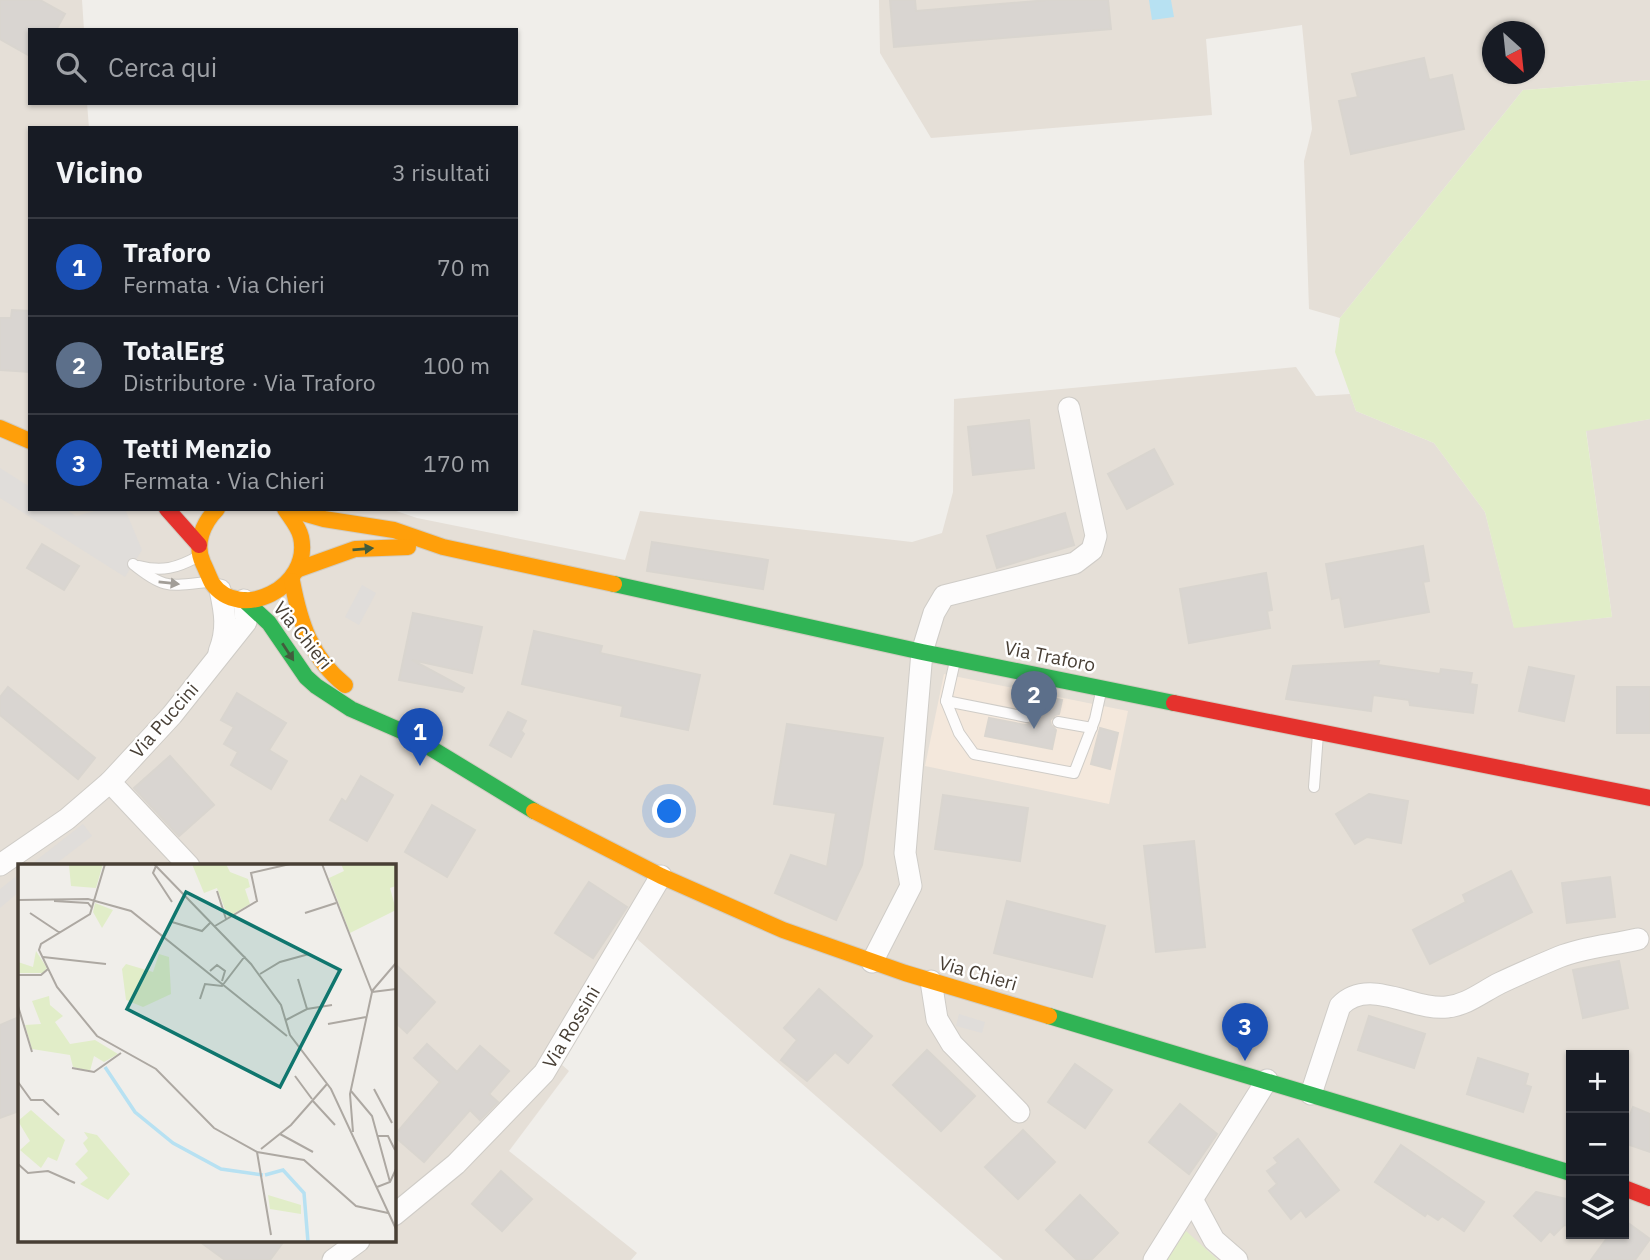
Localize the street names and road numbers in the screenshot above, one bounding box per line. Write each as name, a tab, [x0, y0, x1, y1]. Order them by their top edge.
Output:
street label: Via Chieri	[268, 596, 338, 674]
street label: Via Traforo	[1002, 635, 1098, 677]
street label: Via Puccini	[125, 677, 203, 763]
street label: Via Chieri	[936, 950, 1020, 996]
street label: Via Rossini	[537, 981, 605, 1073]

